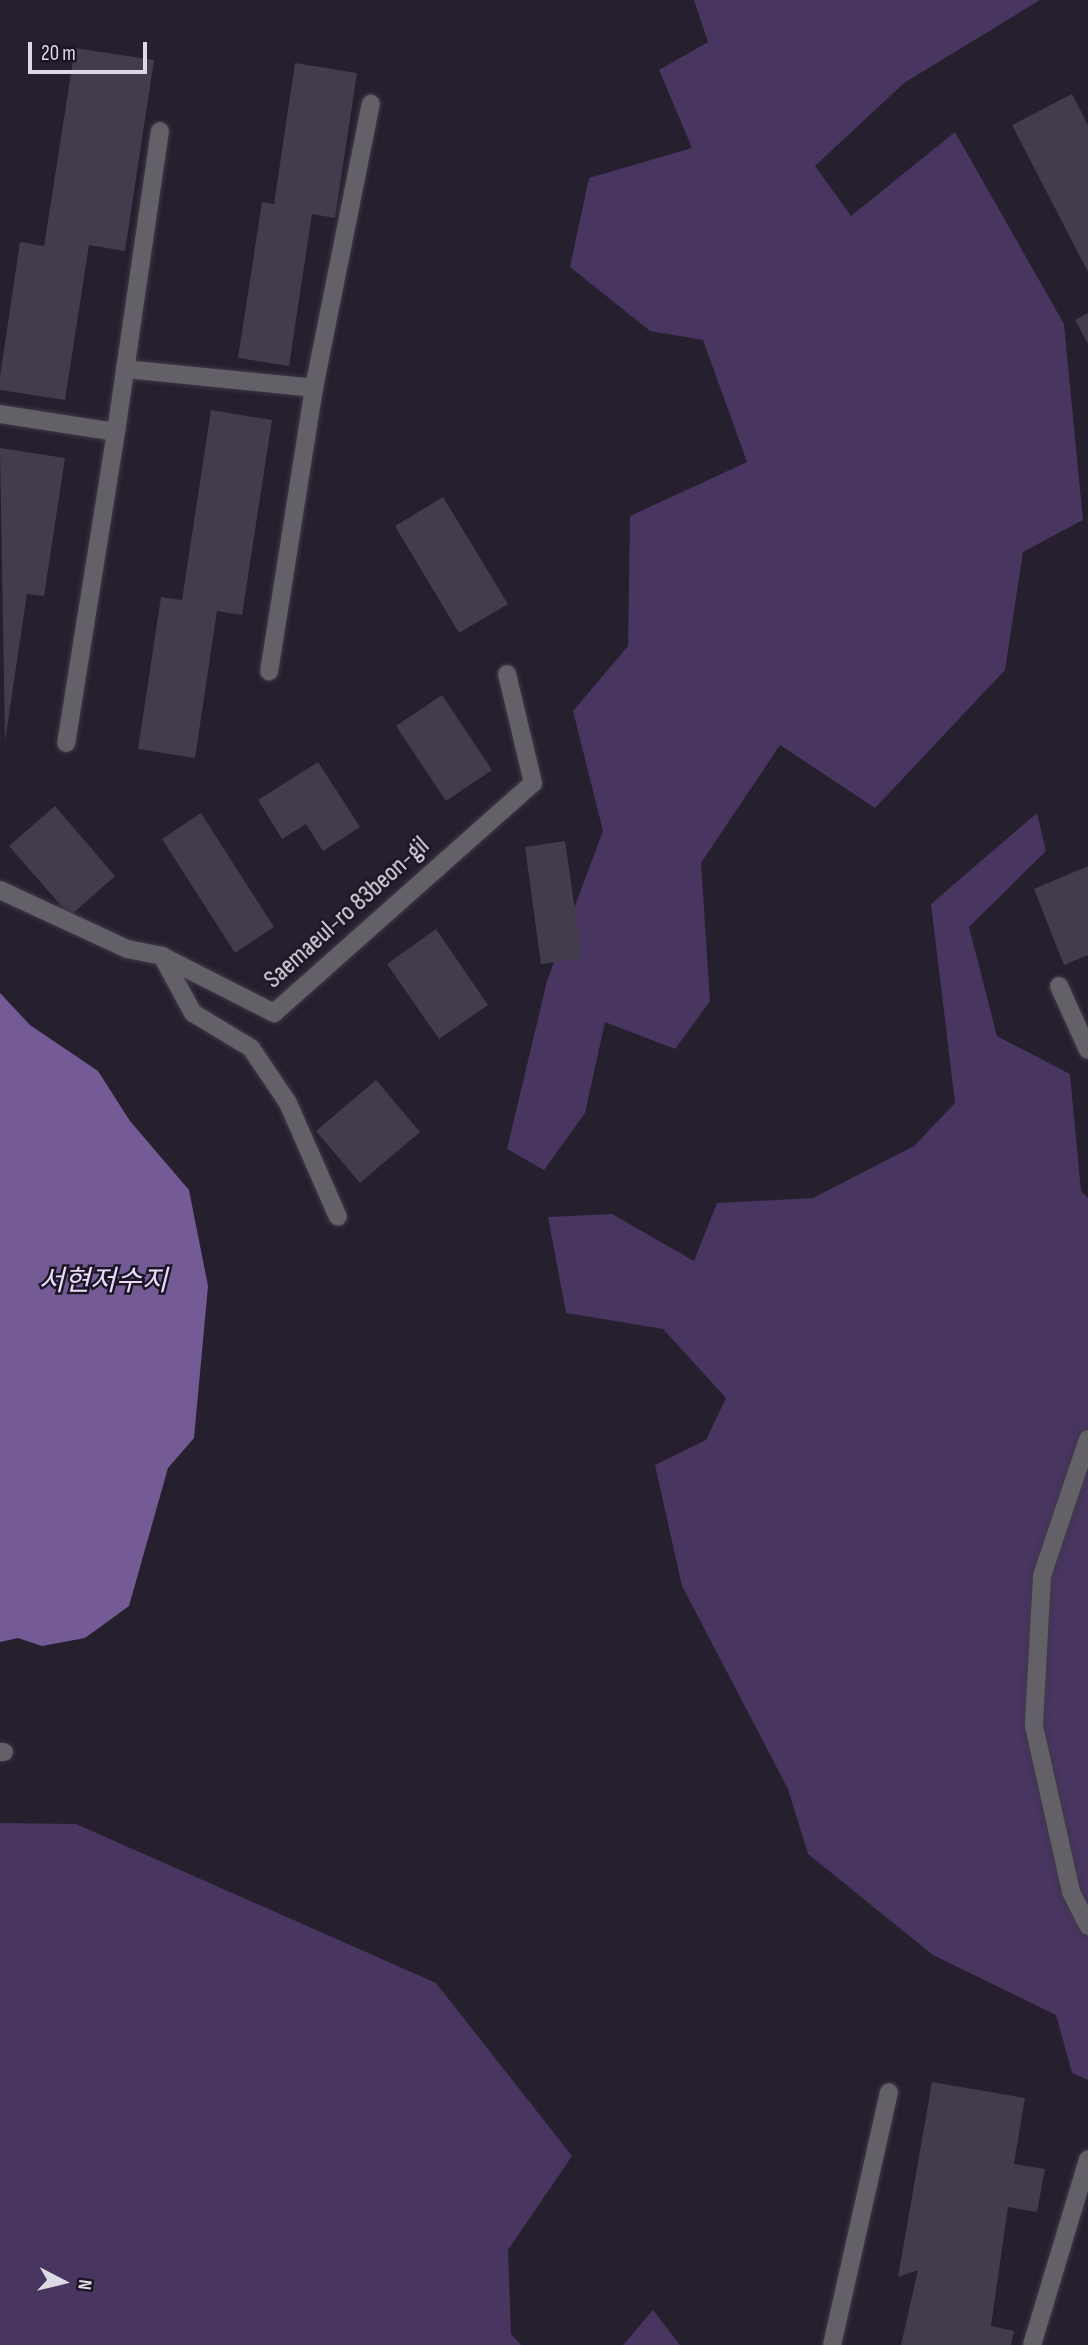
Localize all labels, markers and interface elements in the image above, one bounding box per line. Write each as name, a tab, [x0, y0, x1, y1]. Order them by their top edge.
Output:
scale bar	[32, 28, 150, 72]
text: 20 m	[41, 41, 76, 66]
street label: Saemaeul-ro 83beon-gil	[258, 831, 436, 995]
water label: 서현저수지	[39, 1265, 167, 1299]
north arrow	[28, 2247, 98, 2317]
text: N	[72, 2278, 96, 2291]

